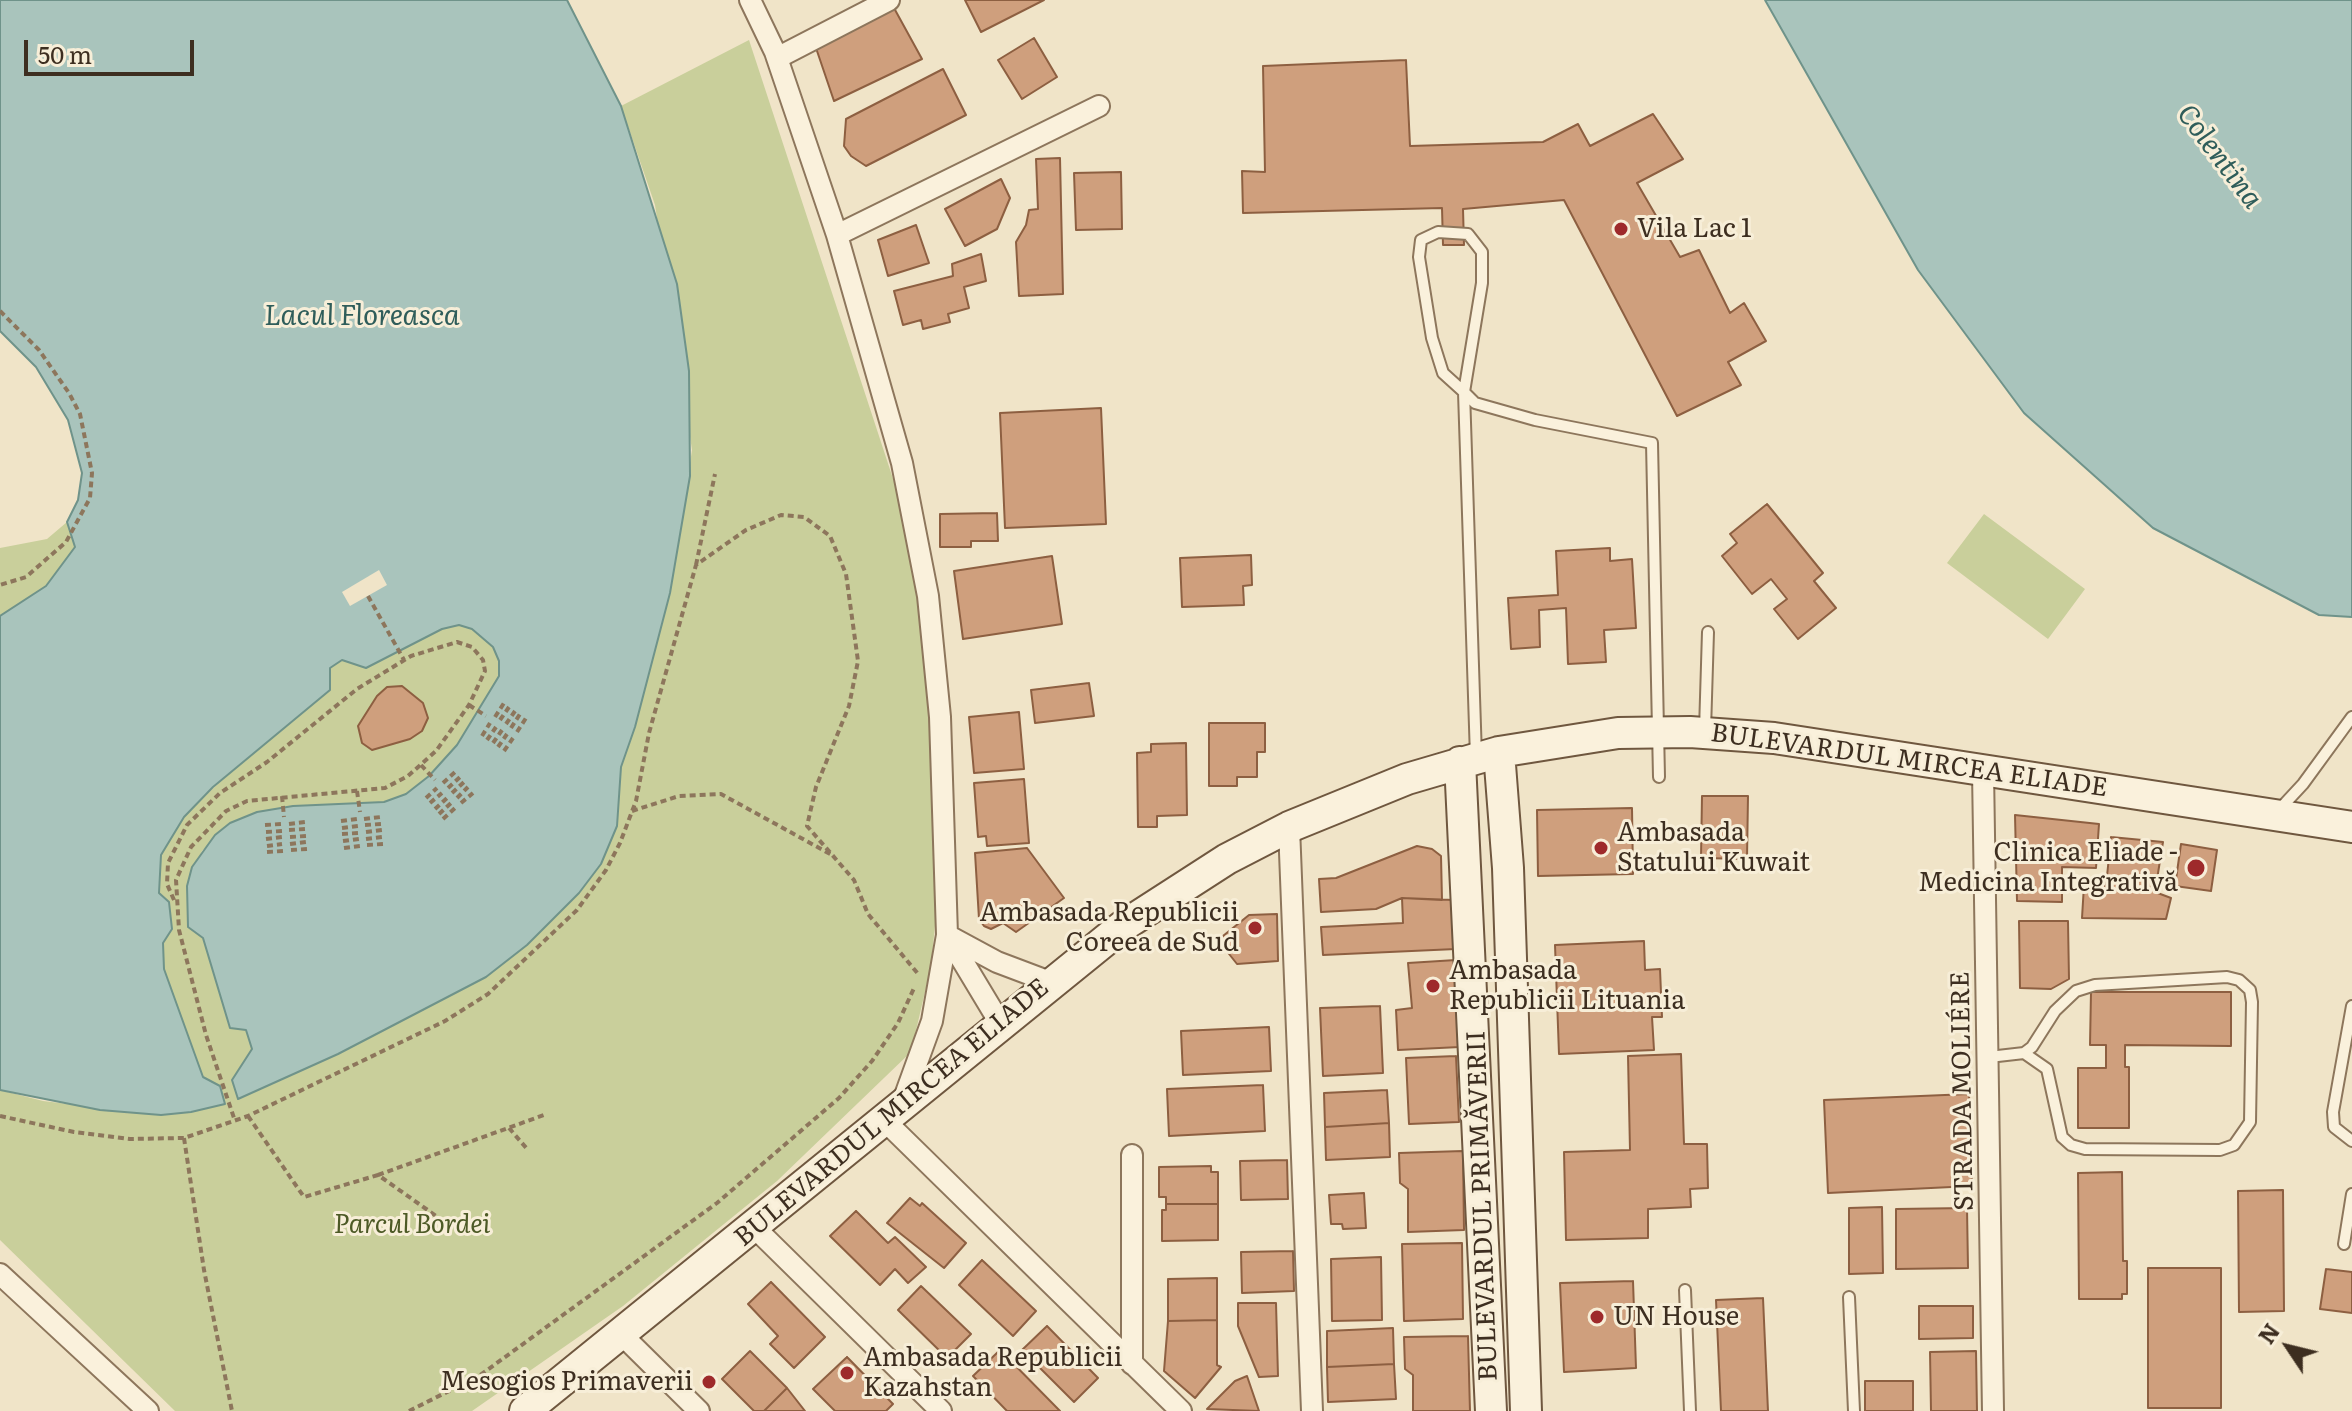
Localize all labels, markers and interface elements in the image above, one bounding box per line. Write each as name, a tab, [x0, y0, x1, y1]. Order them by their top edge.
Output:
scale bar	[28, 24, 198, 74]
text: 50 m	[38, 36, 92, 71]
water label: Colentina	[2169, 98, 2269, 216]
place label: Vila Lac 1	[1637, 213, 1752, 245]
marker: Vila Lac 1	[1612, 220, 1630, 238]
water label: Lacul Floreasca	[264, 300, 460, 334]
street label: BULEVARDUL MIRCEA ELIADE	[1709, 718, 2109, 804]
place label: Ambasada Statului Kuwait	[1617, 817, 1810, 878]
place label: Clinica Eliade - Medicina Integrativă	[1918, 837, 2178, 898]
marker: Ambasada Statului Kuwait	[1592, 839, 1610, 857]
marker: Clinica Eliade - Medicina Integrativă	[2185, 857, 2207, 879]
place label: Ambasada Republicii Coreea de Sud	[979, 897, 1239, 958]
marker: Ambasada Republicii Coreea de Sud	[1246, 919, 1264, 937]
place label: Ambasada Republicii Lituania	[1449, 955, 1685, 1016]
street label: STRADA MOLIÉRE	[1945, 971, 1981, 1211]
street label: BULEVARDUL MIRCEA ELIADE	[729, 972, 1055, 1254]
marker: Ambasada Republicii Lituania	[1424, 977, 1442, 995]
street label: BULEVARDUL PRIMĂVERII	[1461, 1030, 1505, 1382]
park label: Parcul Bordei	[334, 1209, 490, 1241]
place label: UN House	[1613, 1301, 1739, 1333]
north arrow	[2248, 1307, 2328, 1387]
marker: UN House	[1588, 1308, 1606, 1326]
text: N	[2249, 1316, 2287, 1350]
place label: Ambasada Republicii Kazahstan	[863, 1342, 1123, 1404]
marker: Ambasada Republicii Kazahstan	[838, 1364, 856, 1382]
place label: Mesogios Primaverii	[440, 1366, 693, 1398]
marker: Mesogios Primaverii	[700, 1373, 718, 1391]

